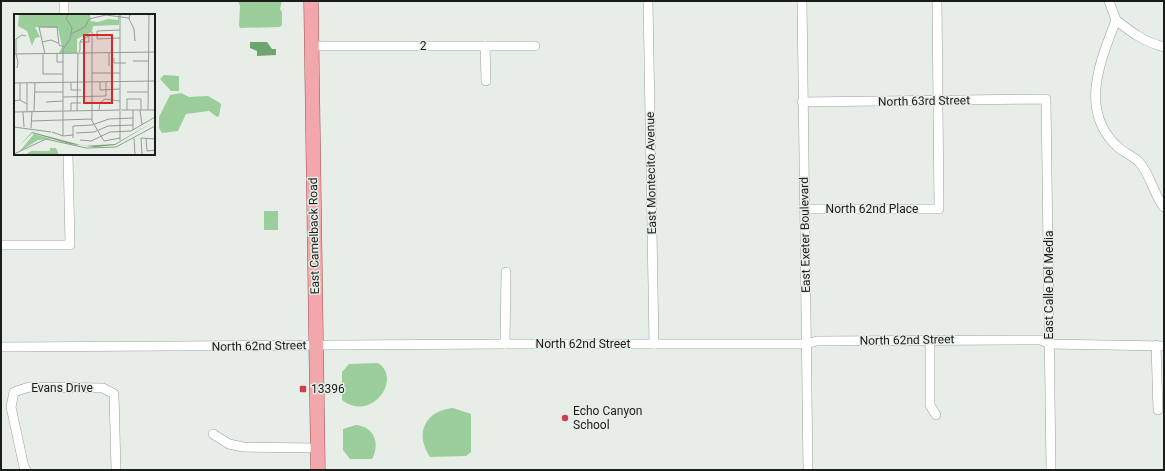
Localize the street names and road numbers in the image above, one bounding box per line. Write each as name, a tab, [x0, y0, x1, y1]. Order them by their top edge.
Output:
street label: 2	[420, 39, 427, 53]
street label: North 63rd Street	[878, 93, 970, 109]
street label: East Montecito Avenue	[643, 112, 659, 234]
street label: East Exeter Boulevard	[797, 177, 813, 293]
street label: East Camelback Road	[306, 178, 322, 294]
street label: North 62nd Place	[826, 202, 918, 216]
street label: East Calle Del Media	[1042, 230, 1056, 340]
street label: North 62nd Street	[859, 332, 955, 348]
street label: North 62nd Street	[536, 337, 630, 351]
street label: North 62nd Street	[211, 338, 307, 354]
street label: Evans Drive	[31, 381, 93, 395]

